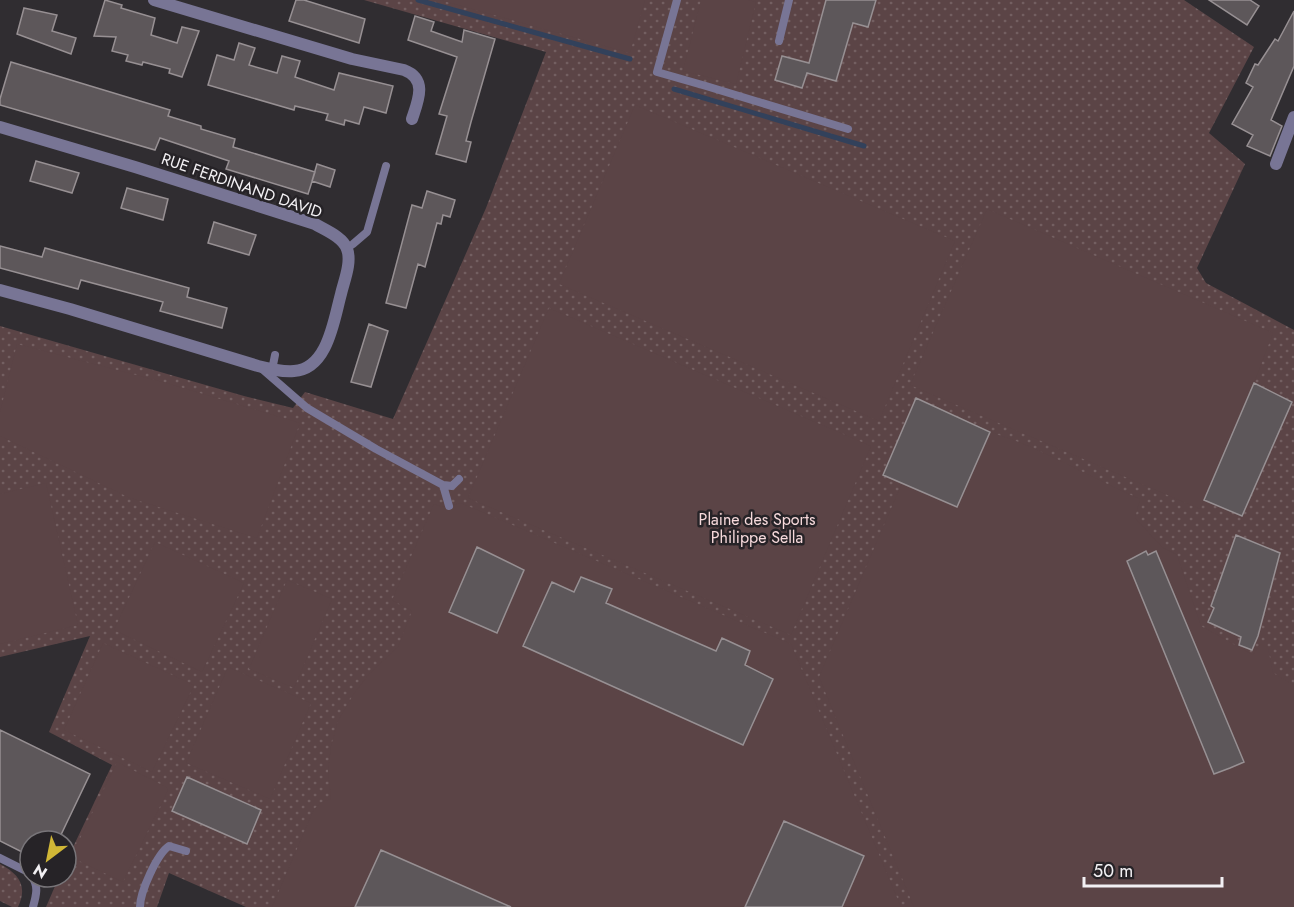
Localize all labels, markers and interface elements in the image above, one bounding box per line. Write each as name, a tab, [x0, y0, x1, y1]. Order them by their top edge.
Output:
street label: RUE FERDINAND DAVID	[158, 147, 326, 224]
park label: Plaine des Sports Philippe Sella	[699, 508, 815, 549]
north arrow	[18, 829, 78, 889]
scale bar	[1084, 850, 1222, 888]
text: N	[29, 858, 52, 884]
text: 50 m	[1093, 858, 1133, 884]

